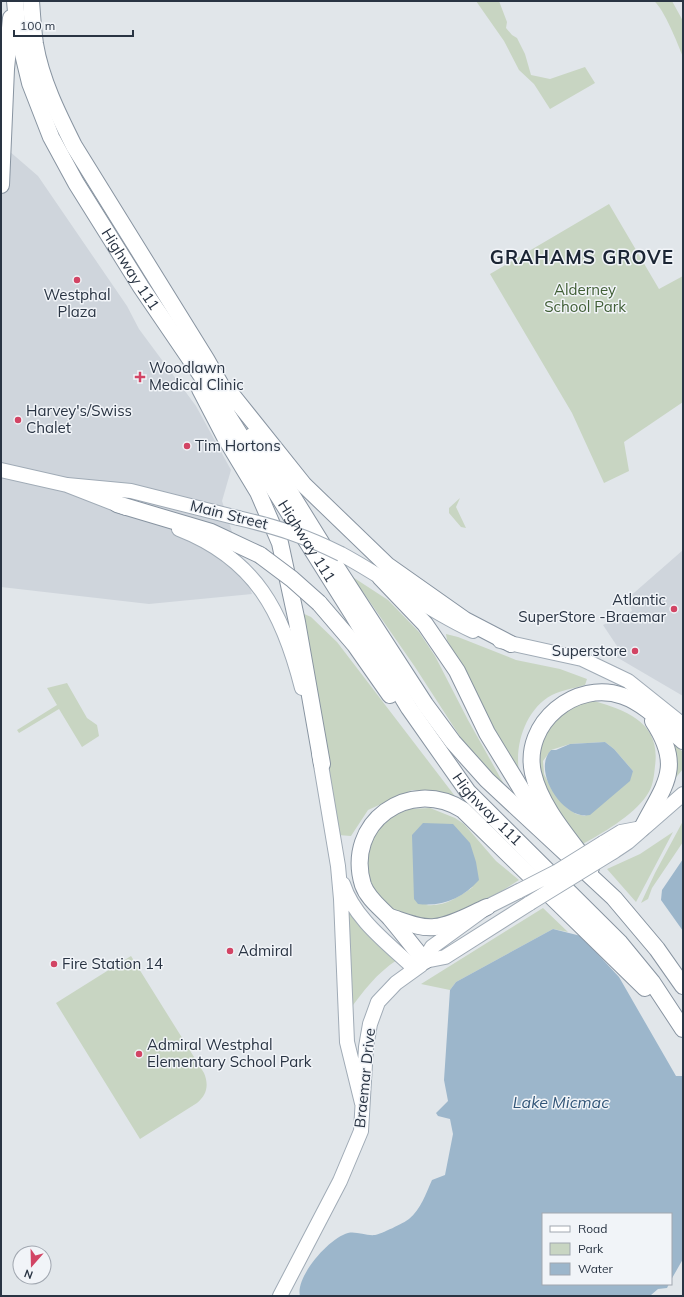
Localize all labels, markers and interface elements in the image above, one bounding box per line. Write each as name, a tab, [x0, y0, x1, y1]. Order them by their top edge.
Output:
scale bar	[14, 12, 133, 38]
text: 100 m	[20, 18, 55, 33]
street label: Highway 111	[98, 225, 164, 314]
district label: GRAHAMS GROVE	[490, 245, 674, 269]
marker: Westphal Plaza	[72, 275, 82, 285]
park label: Alderney School Park	[544, 280, 626, 316]
place label: Westphal Plaza	[44, 285, 110, 321]
place label: Woodlawn Medical Clinic	[149, 358, 244, 394]
marker: Woodlawn Medical Clinic	[134, 371, 146, 383]
place label: Harvey's/Swiss Chalet	[26, 401, 132, 437]
marker: Harvey's/Swiss Chalet	[13, 415, 23, 425]
place label: Tim Hortons	[195, 436, 281, 455]
marker: Tim Hortons	[182, 441, 192, 451]
street label: Main Street	[188, 496, 270, 533]
street label: Highway 111	[274, 496, 340, 586]
place label: Atlantic SuperStore -Braemar	[518, 590, 667, 626]
marker: Atlantic SuperStore -Braemar	[669, 604, 679, 614]
place label: Superstore	[552, 641, 627, 660]
marker: Superstore	[630, 646, 640, 656]
street label: Highway 111	[448, 769, 526, 849]
place label: Admiral	[238, 941, 293, 960]
marker: Admiral	[225, 946, 235, 956]
place label: Fire Station 14	[62, 954, 163, 973]
marker: Fire Station 14	[49, 959, 59, 969]
street label: Braemar Drive	[350, 1027, 379, 1129]
place label: Admiral Westphal Elementary School Park	[147, 1035, 312, 1071]
marker: Admiral Westphal Elementary School Park	[134, 1049, 144, 1059]
water label: Lake Micmac	[513, 1092, 609, 1112]
legend	[542, 1213, 672, 1285]
text: Road	[578, 1221, 607, 1236]
text: Park	[578, 1241, 604, 1256]
north arrow	[12, 1245, 52, 1285]
text: Water	[578, 1261, 614, 1276]
text: N	[22, 1266, 35, 1282]

